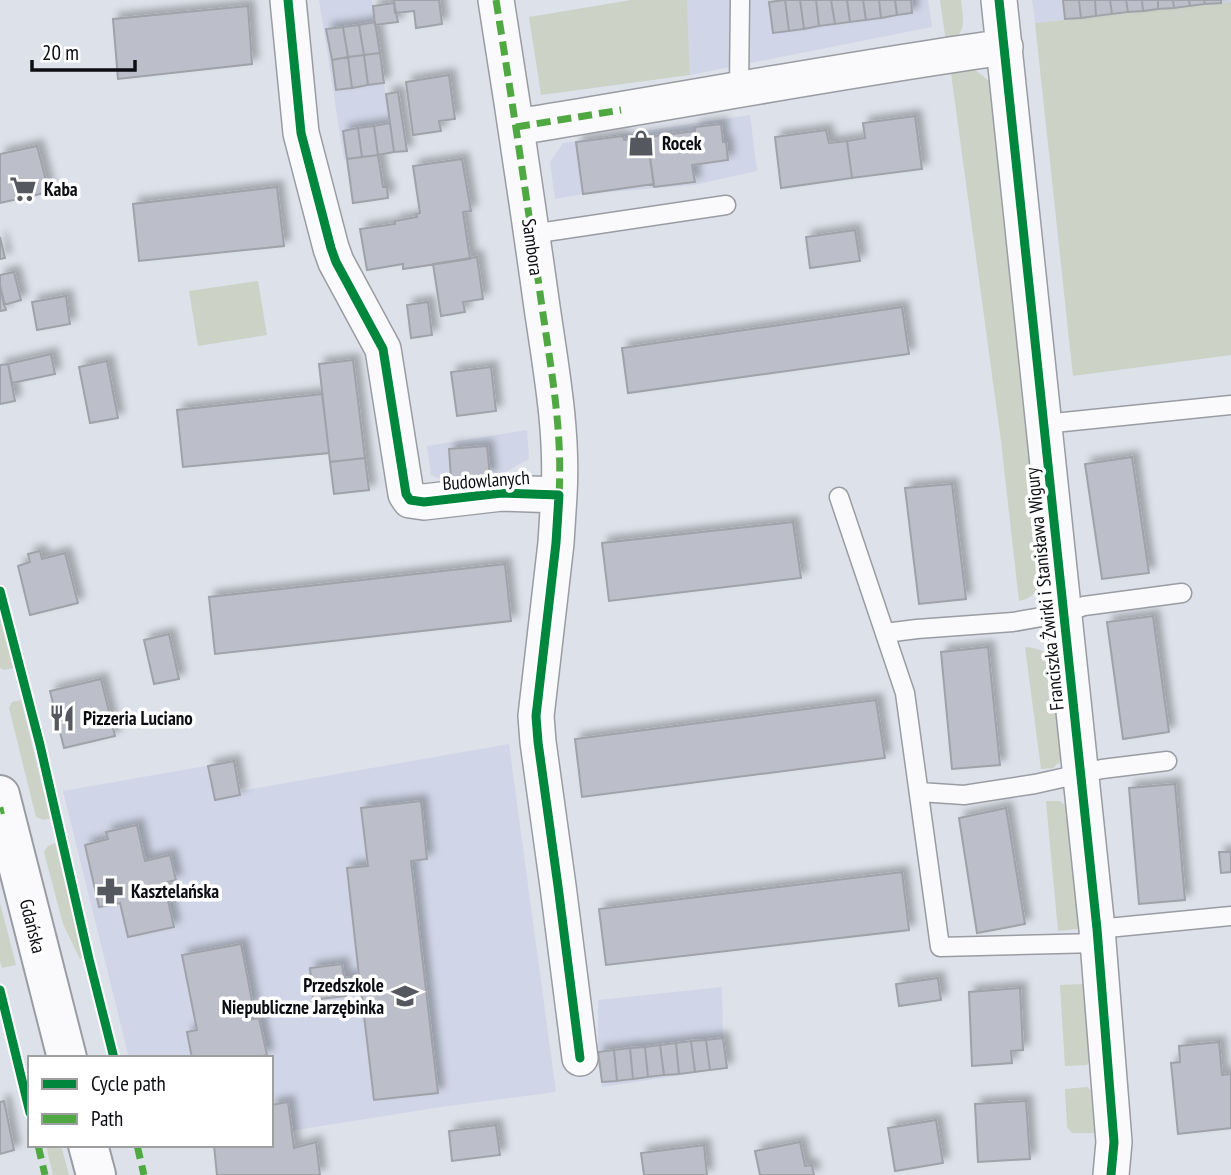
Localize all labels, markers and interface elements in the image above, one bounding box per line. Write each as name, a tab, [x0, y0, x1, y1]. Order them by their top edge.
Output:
scale bar	[32, 28, 135, 72]
text: 20 m	[42, 39, 79, 66]
shop icon: Rocek	[626, 128, 656, 158]
place label: Rocek	[662, 131, 702, 155]
supermarket icon: Kaba	[8, 174, 38, 204]
place label: Kaba	[44, 177, 78, 201]
street label: Sambora	[517, 217, 549, 277]
street label: Budowlanych	[442, 465, 530, 495]
street label: Franciszka Żwirki i Stanisława Wigury	[1019, 466, 1069, 712]
restaurant icon: Pizzeria Luciano	[47, 703, 77, 733]
place label: Pizzeria Luciano	[83, 706, 193, 730]
pharmacy icon: Kasztelańska	[95, 876, 125, 906]
place label: Kasztelańska	[131, 879, 219, 903]
street label: Gdańska	[15, 896, 51, 956]
place label: Przedszkole Niepubliczne Jarzębinka	[222, 973, 384, 1019]
school or university icon: Przedszkole Niepubliczne Jarzębinka	[390, 981, 420, 1011]
legend	[28, 1056, 273, 1147]
text: Cycle path	[91, 1070, 166, 1097]
text: Path	[91, 1105, 123, 1132]

